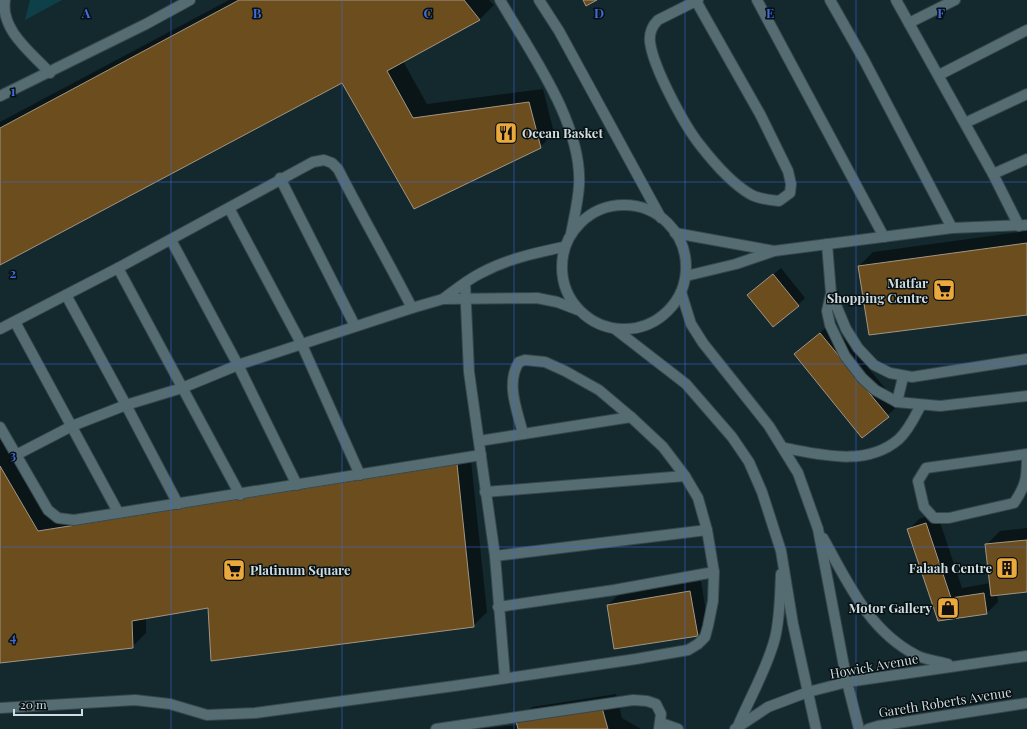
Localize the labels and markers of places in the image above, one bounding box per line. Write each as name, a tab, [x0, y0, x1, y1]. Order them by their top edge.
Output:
restaurant icon: Ocean Basket	[493, 120, 519, 146]
place label: Ocean Basket	[522, 124, 603, 141]
place label: Matfar Shopping Centre	[827, 274, 928, 306]
supermarket icon: Matfar Shopping Centre	[931, 277, 957, 303]
building icon: Falaah Centre	[994, 555, 1020, 581]
supermarket icon: Platinum Square	[221, 557, 247, 583]
place label: Falaah Centre	[909, 559, 992, 576]
place label: Platinum Square	[250, 561, 351, 578]
shop icon: Motor Gallery	[935, 595, 961, 621]
place label: Motor Gallery	[849, 599, 932, 616]

